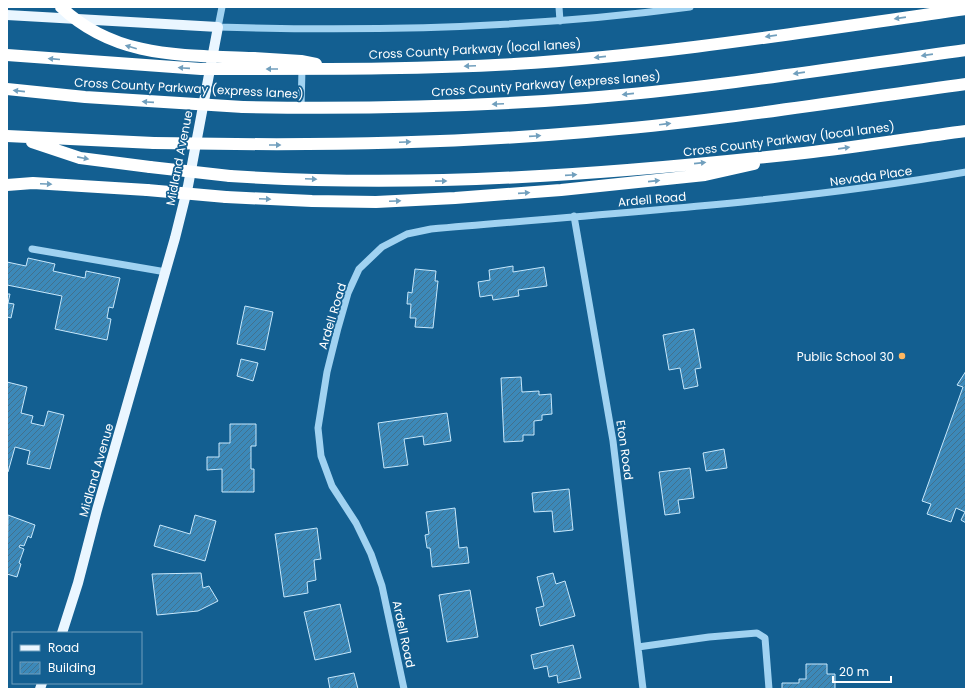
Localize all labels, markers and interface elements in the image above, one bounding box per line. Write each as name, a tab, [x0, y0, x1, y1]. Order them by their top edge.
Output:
one-way arrow	[894, 15, 906, 21]
one-way arrow	[765, 33, 777, 39]
street label: Cross County Parkway (local lanes)	[368, 35, 582, 63]
one-way arrow	[125, 44, 137, 50]
one-way arrow	[921, 52, 933, 58]
one-way arrow	[594, 53, 606, 60]
one-way arrow	[48, 55, 60, 62]
one-way arrow	[464, 62, 476, 69]
one-way arrow	[178, 65, 190, 72]
one-way arrow	[265, 66, 278, 72]
street label: Cross County Parkway (express lanes)	[431, 68, 661, 100]
one-way arrow	[792, 70, 805, 76]
street label: Cross County Parkway (express lanes)	[74, 74, 304, 102]
one-way arrow	[13, 87, 25, 94]
one-way arrow	[622, 90, 634, 97]
one-way arrow	[142, 99, 154, 106]
one-way arrow	[492, 101, 504, 108]
street label: Midland Avenue	[161, 109, 197, 207]
street label: Cross County Parkway (local lanes)	[682, 118, 896, 160]
one-way arrow	[658, 121, 671, 127]
one-way arrow	[529, 132, 541, 139]
one-way arrow	[399, 139, 412, 145]
one-way arrow	[269, 142, 282, 148]
one-way arrow	[838, 145, 850, 151]
one-way arrow	[77, 155, 90, 161]
one-way arrow	[694, 160, 706, 167]
street label: Nevada Place	[829, 162, 913, 190]
one-way arrow	[565, 171, 577, 178]
one-way arrow	[305, 176, 317, 183]
one-way arrow	[435, 178, 448, 184]
one-way arrow	[648, 178, 660, 184]
one-way arrow	[40, 181, 53, 187]
street label: Ardell Road	[617, 188, 687, 210]
one-way arrow	[518, 189, 530, 196]
one-way arrow	[259, 196, 272, 202]
one-way arrow	[389, 197, 401, 204]
street label: Ardell Road	[314, 281, 350, 351]
place label: Public School 30	[797, 348, 894, 365]
marker: Public School 30	[897, 351, 907, 361]
street label: Eton Road	[612, 419, 638, 481]
street label: Midland Avenue	[75, 421, 117, 519]
street label: Ardell Road	[389, 599, 419, 669]
legend	[12, 632, 142, 684]
text: Road	[48, 639, 79, 656]
scale bar	[833, 658, 891, 684]
text: Building	[48, 659, 96, 676]
text: 20 m	[839, 663, 869, 680]

